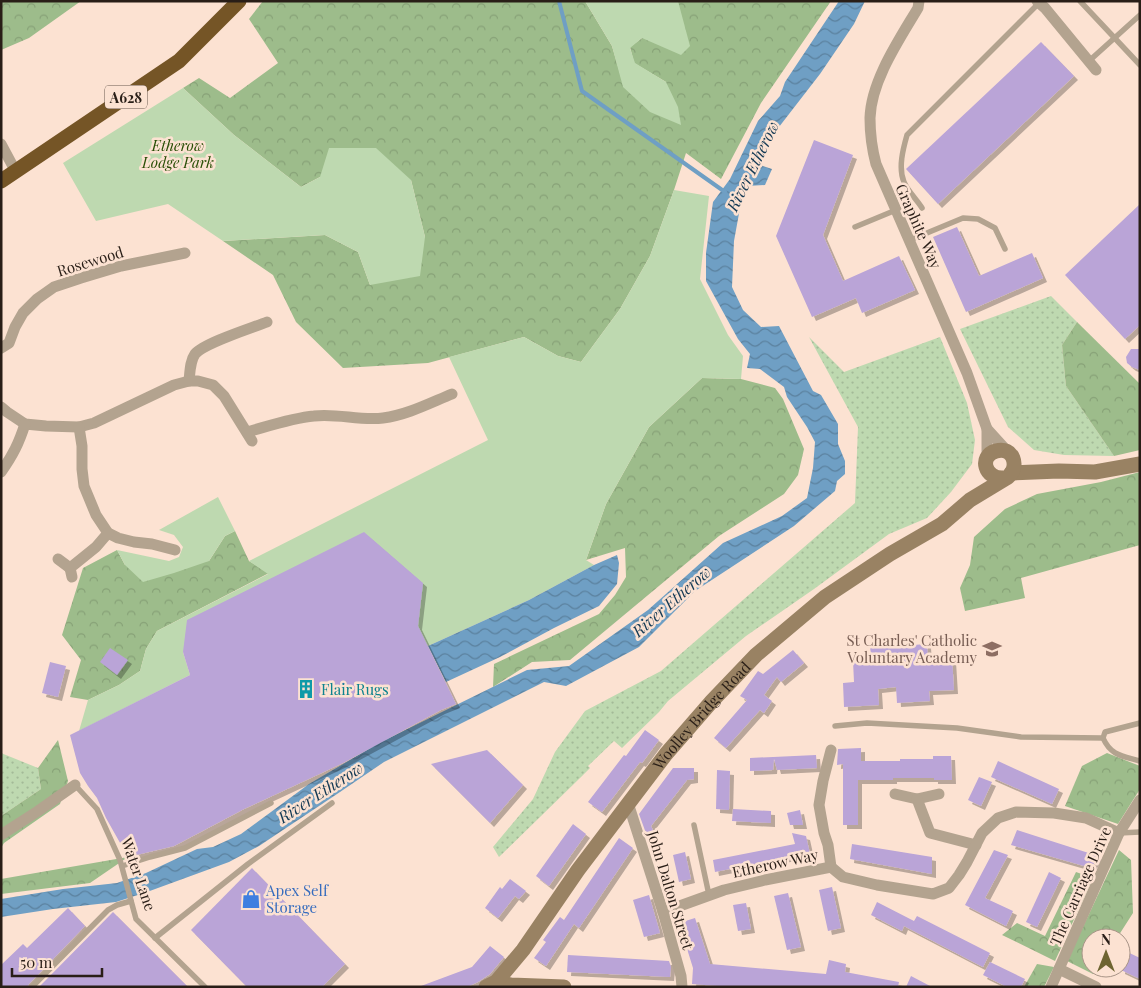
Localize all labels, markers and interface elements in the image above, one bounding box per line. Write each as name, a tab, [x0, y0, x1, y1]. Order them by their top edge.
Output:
road number: A628	[105, 85, 147, 108]
water label: River Etherow	[721, 118, 783, 215]
park label: Etherow Lodge Park	[141, 135, 214, 172]
street label: Graphite Way	[891, 181, 947, 272]
street label: Rosewood	[54, 241, 126, 281]
water label: River Etherow	[627, 561, 715, 642]
place label: St Charles' Catholic Voluntary Academy	[846, 630, 977, 667]
school or university icon: St Charles' Catholic Voluntary Academy	[981, 638, 1003, 660]
street label: Woolley Bridge Road	[647, 657, 755, 774]
building icon: Flair Rugs	[295, 678, 317, 700]
place label: Flair Rugs	[321, 679, 389, 699]
water label: River Etherow	[273, 757, 367, 828]
street label: The Carriage Drive	[1045, 823, 1115, 949]
street label: John Dalton Street	[643, 827, 699, 953]
street label: Water Lane	[117, 834, 161, 913]
street label: Etherow Way	[730, 844, 820, 882]
place label: Apex Self Storage	[265, 880, 329, 917]
shop icon: Apex Self Storage	[240, 888, 262, 910]
north arrow	[1081, 928, 1131, 978]
text: N	[1101, 930, 1111, 949]
scale bar	[12, 946, 102, 978]
text: 50 m	[20, 952, 53, 972]

